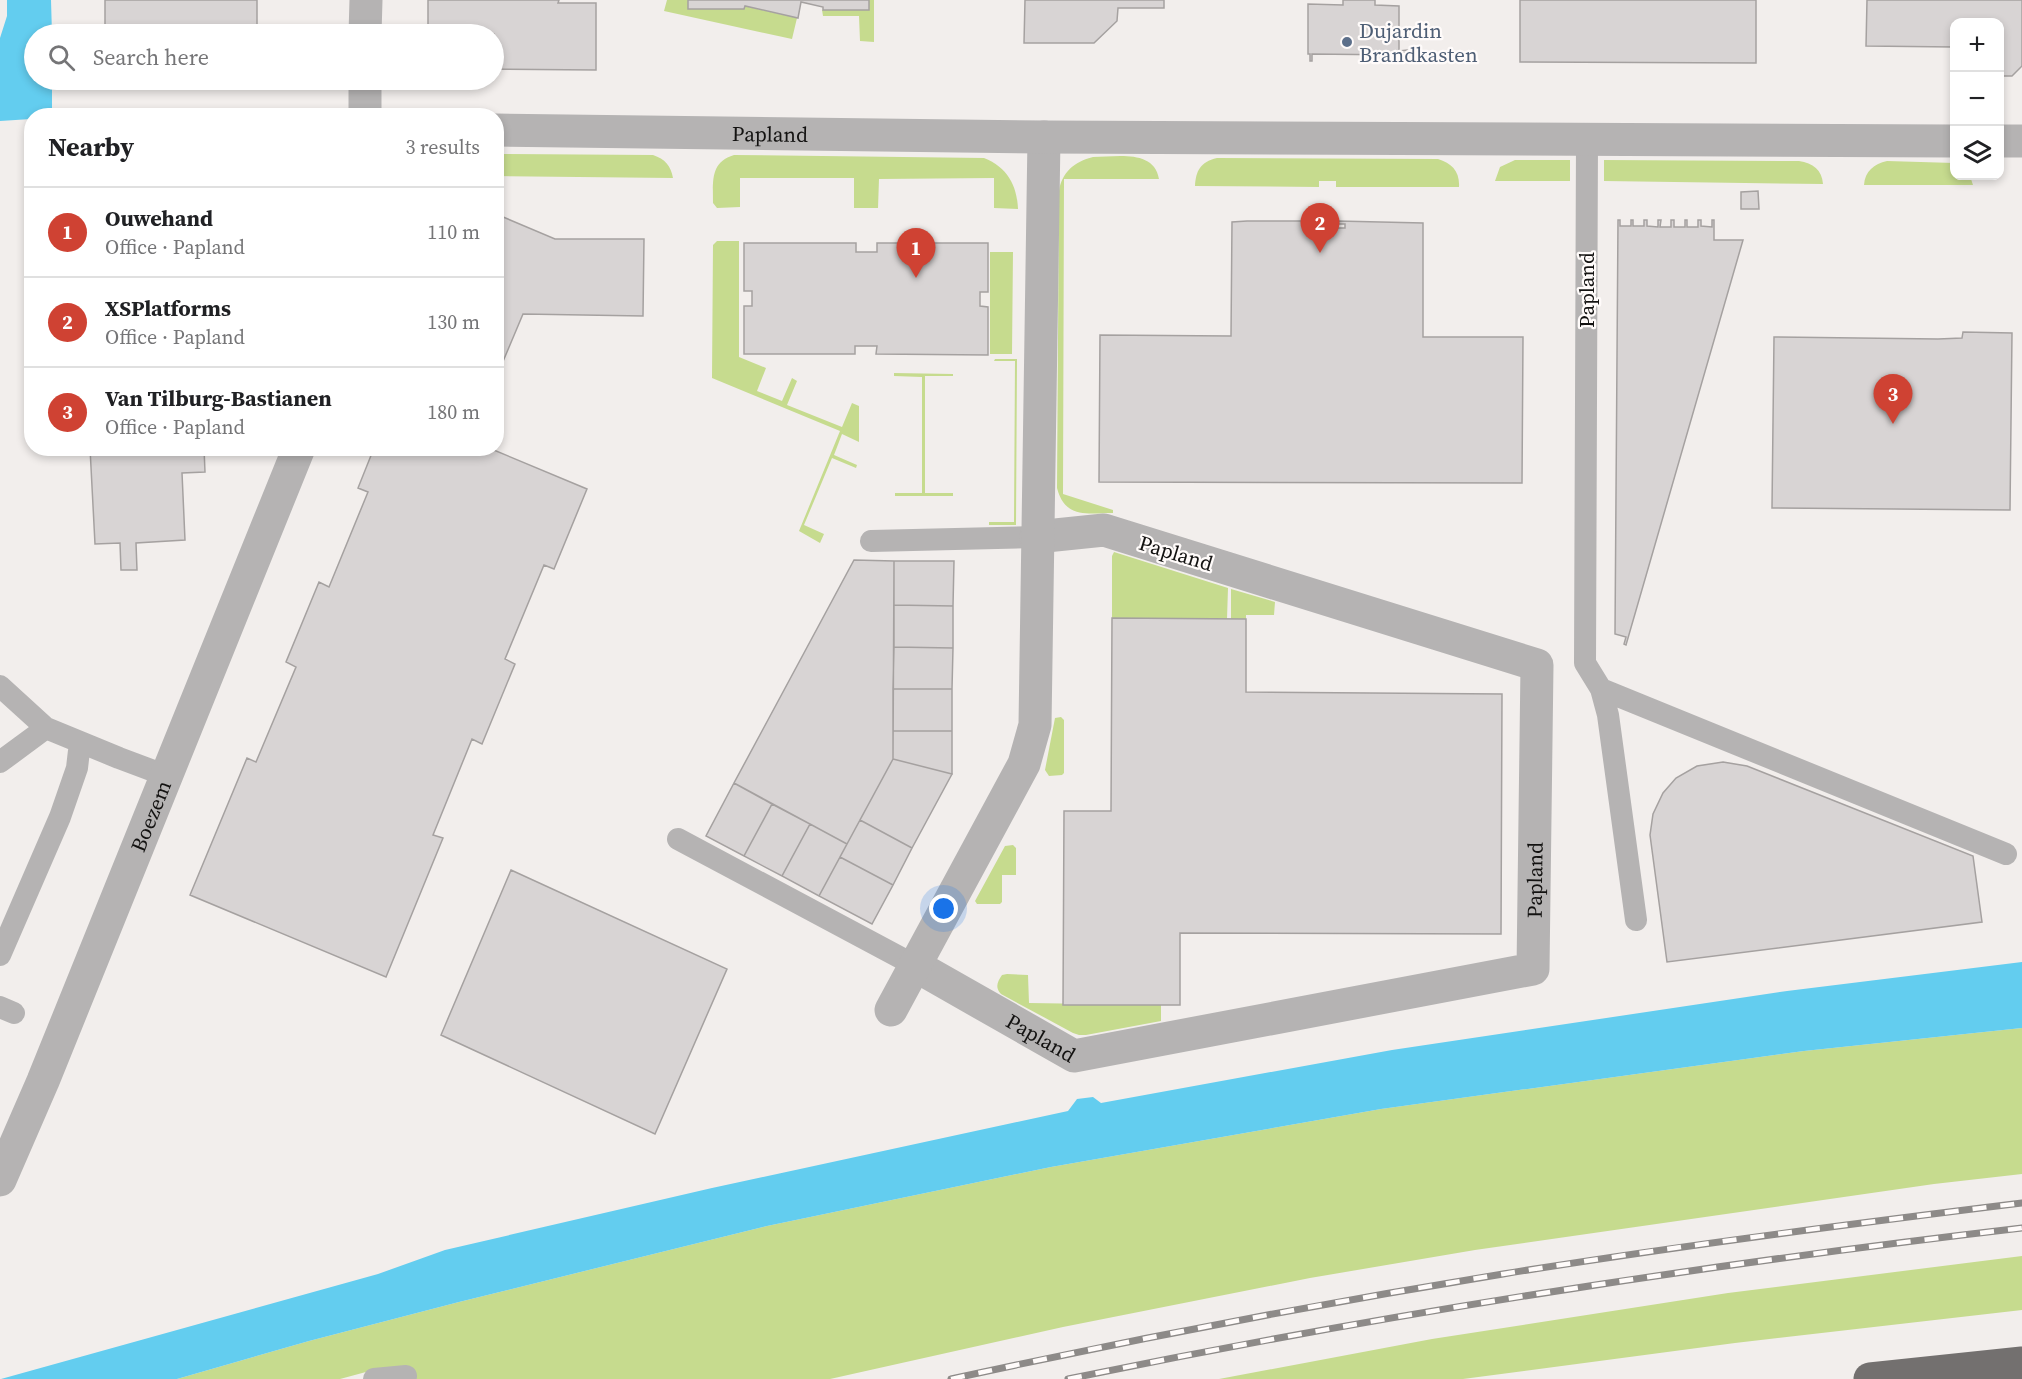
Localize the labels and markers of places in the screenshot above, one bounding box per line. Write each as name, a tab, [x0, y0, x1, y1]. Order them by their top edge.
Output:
place label: Dujardin Brandkasten	[1359, 16, 1478, 69]
marker: Dujardin Brandkasten	[1340, 35, 1354, 49]
pin: 2	[1300, 204, 1340, 253]
pin: 1	[896, 228, 936, 278]
pin: 3	[1874, 374, 1912, 424]

